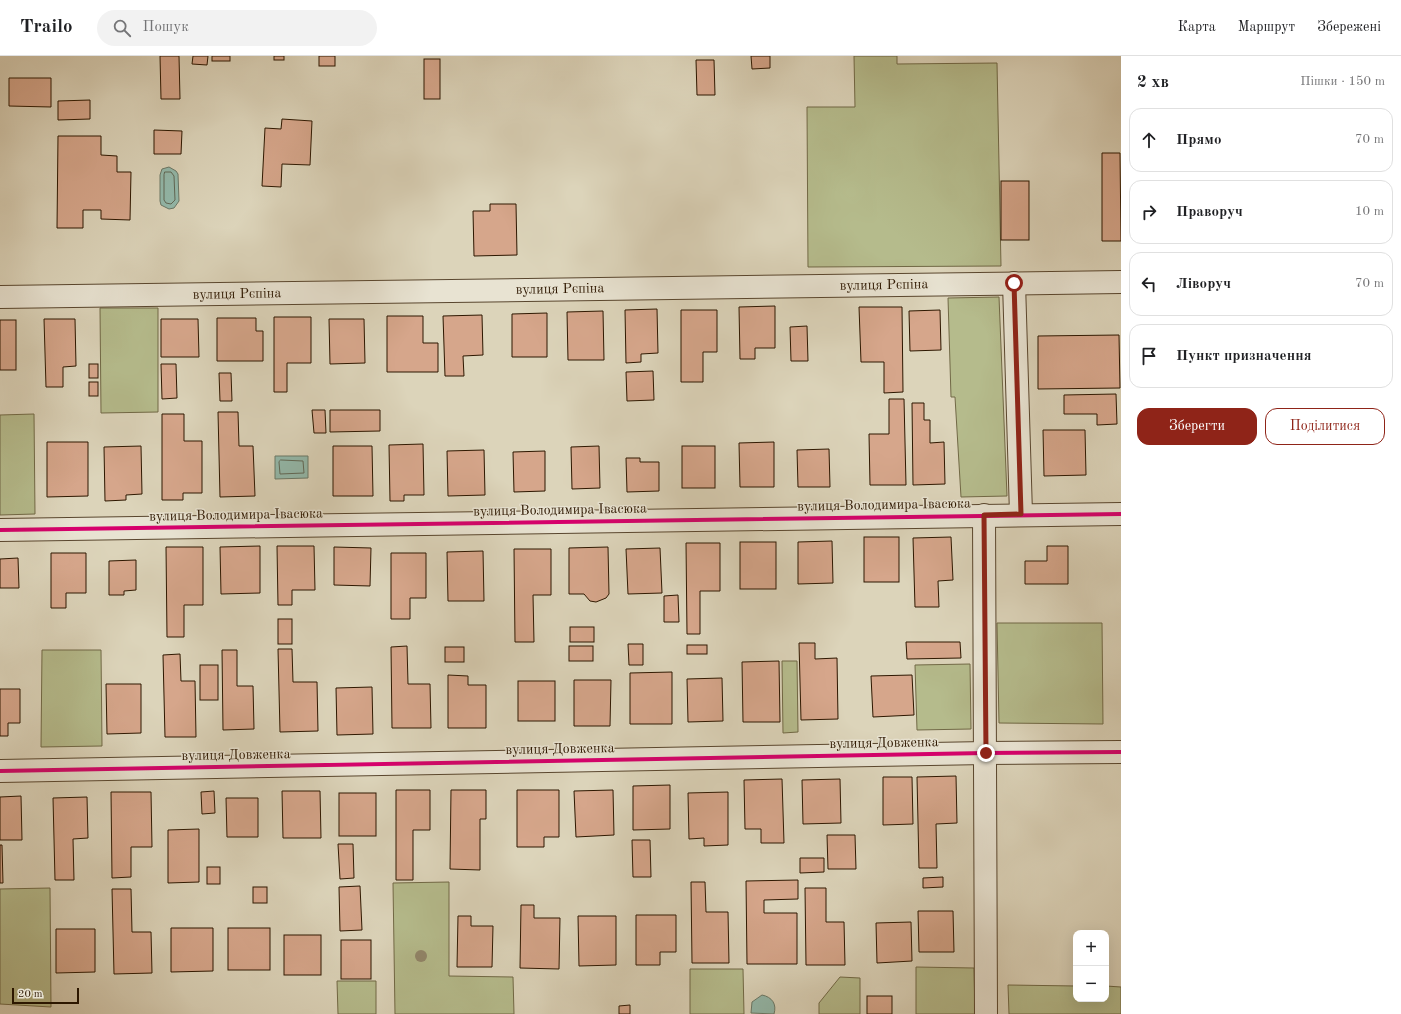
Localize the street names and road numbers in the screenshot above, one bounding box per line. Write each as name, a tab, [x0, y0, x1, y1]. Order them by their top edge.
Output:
street label: вулиця Рєпіна	[840, 277, 929, 293]
street label: вулиця Рєпіна	[516, 281, 605, 297]
street label: вулиця Рєпіна	[193, 286, 282, 302]
street label: вулиця Володимира Івасюка	[797, 496, 971, 514]
street label: вулиця Володимира Івасюка	[473, 501, 647, 519]
street label: вулиця Володимира Івасюка	[149, 506, 323, 524]
street label: вулиця Довженка	[829, 735, 939, 751]
street label: вулиця Довженка	[505, 741, 615, 757]
street label: вулиця Довженка	[181, 747, 291, 763]

